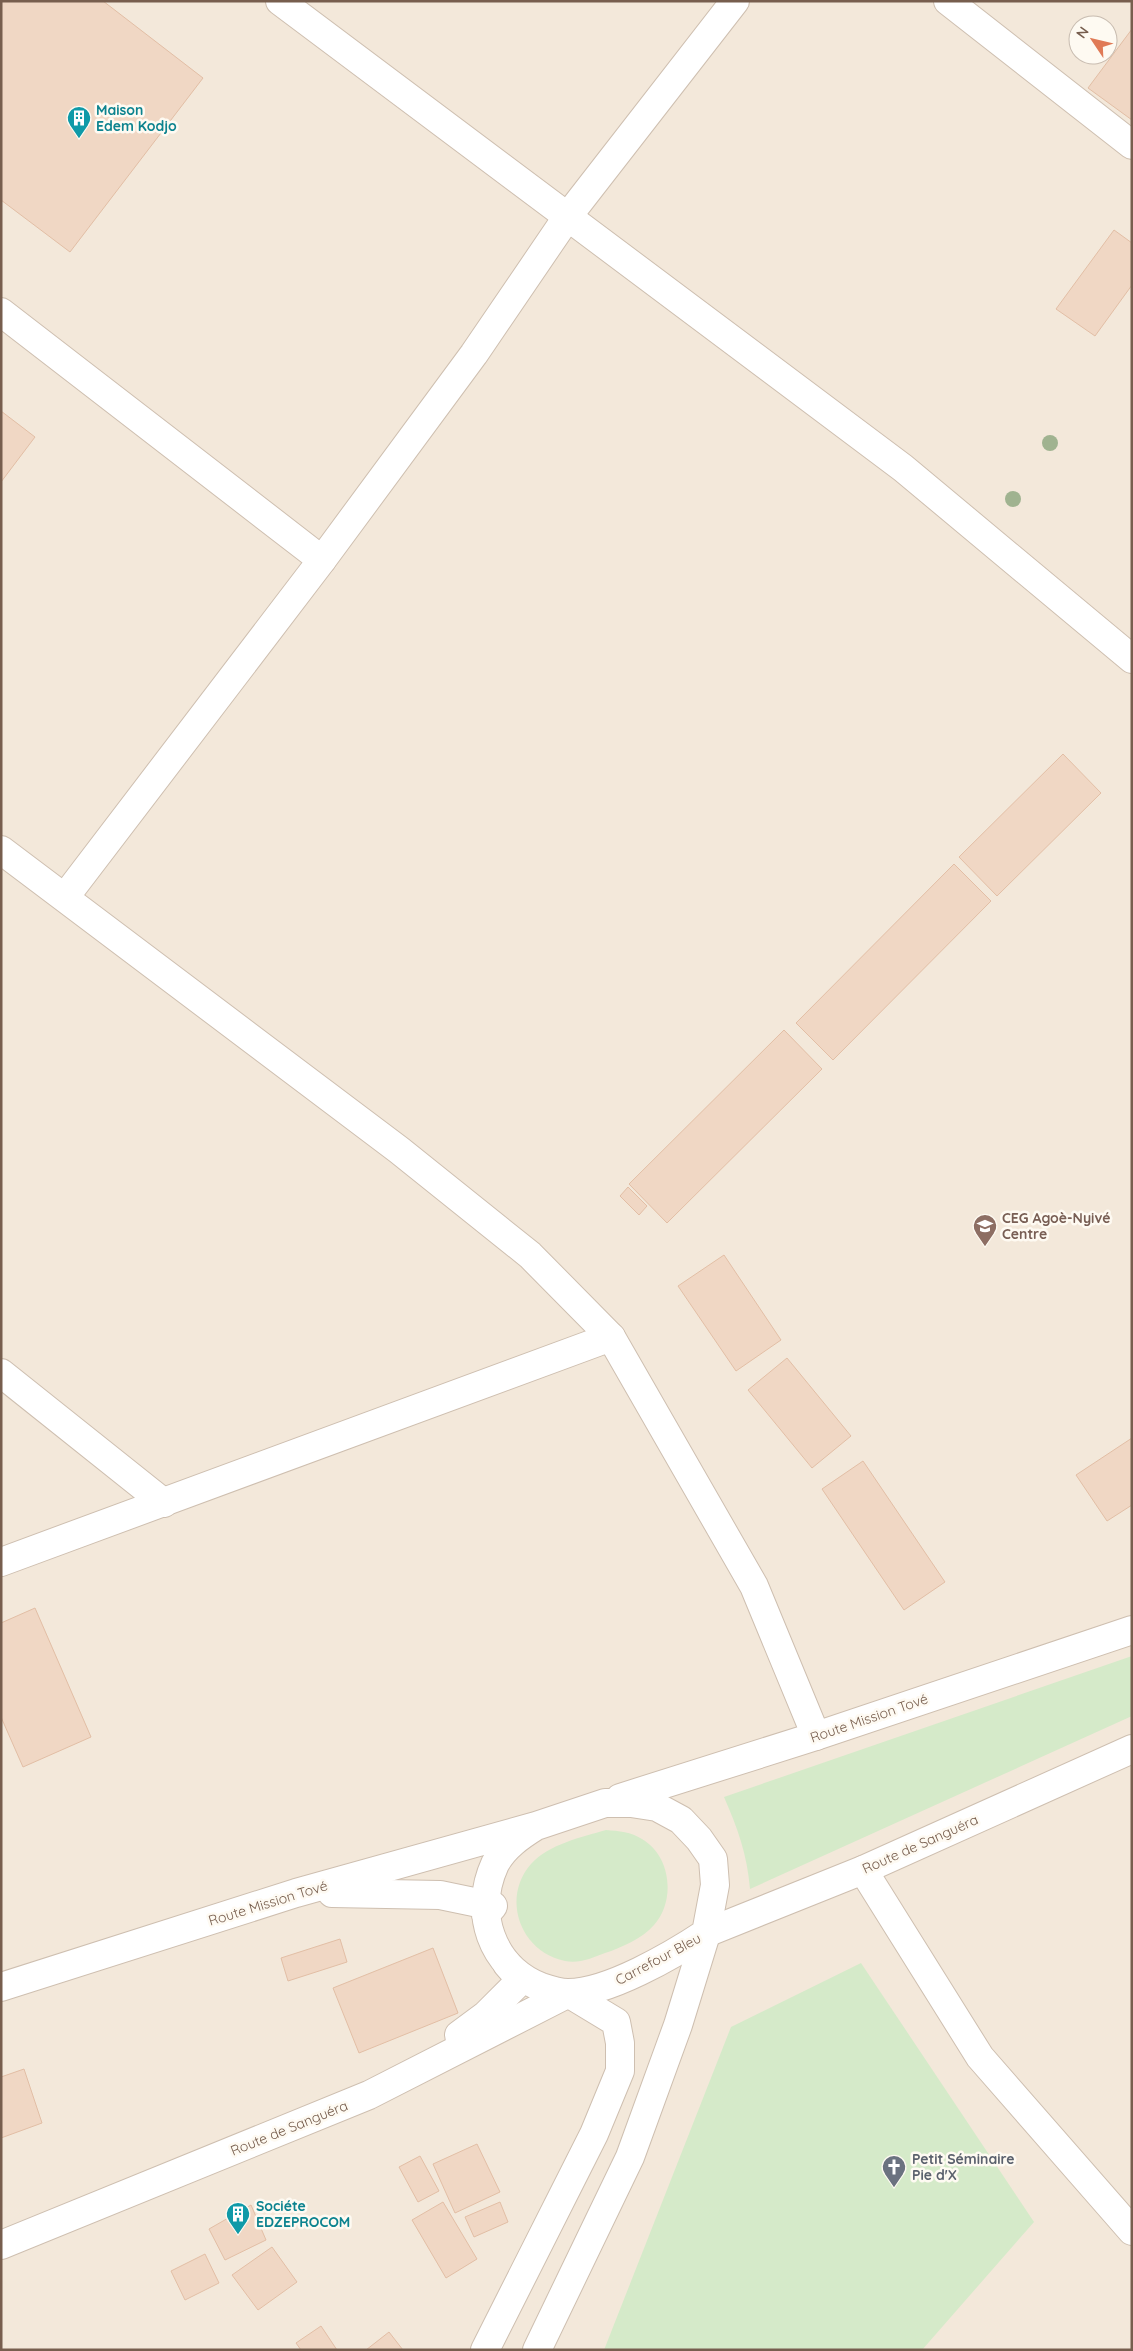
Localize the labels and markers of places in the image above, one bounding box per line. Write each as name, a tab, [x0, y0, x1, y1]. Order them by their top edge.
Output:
place label: Maison Edem Kodjo	[96, 101, 177, 135]
building icon: Maison Edem Kodjo	[66, 105, 92, 139]
place label: CEG Agoè-Nyivé Centre	[1002, 1209, 1110, 1243]
school or university icon: CEG Agoè-Nyivé Centre	[972, 1213, 998, 1247]
place label: Petit Séminaire Pie d'X	[912, 2150, 1015, 2184]
church icon: Petit Séminaire Pie d'X	[881, 2154, 907, 2188]
place label: Sociéte EDZEPROCOM	[256, 2197, 350, 2231]
building icon: Sociéte EDZEPROCOM	[225, 2201, 251, 2235]

